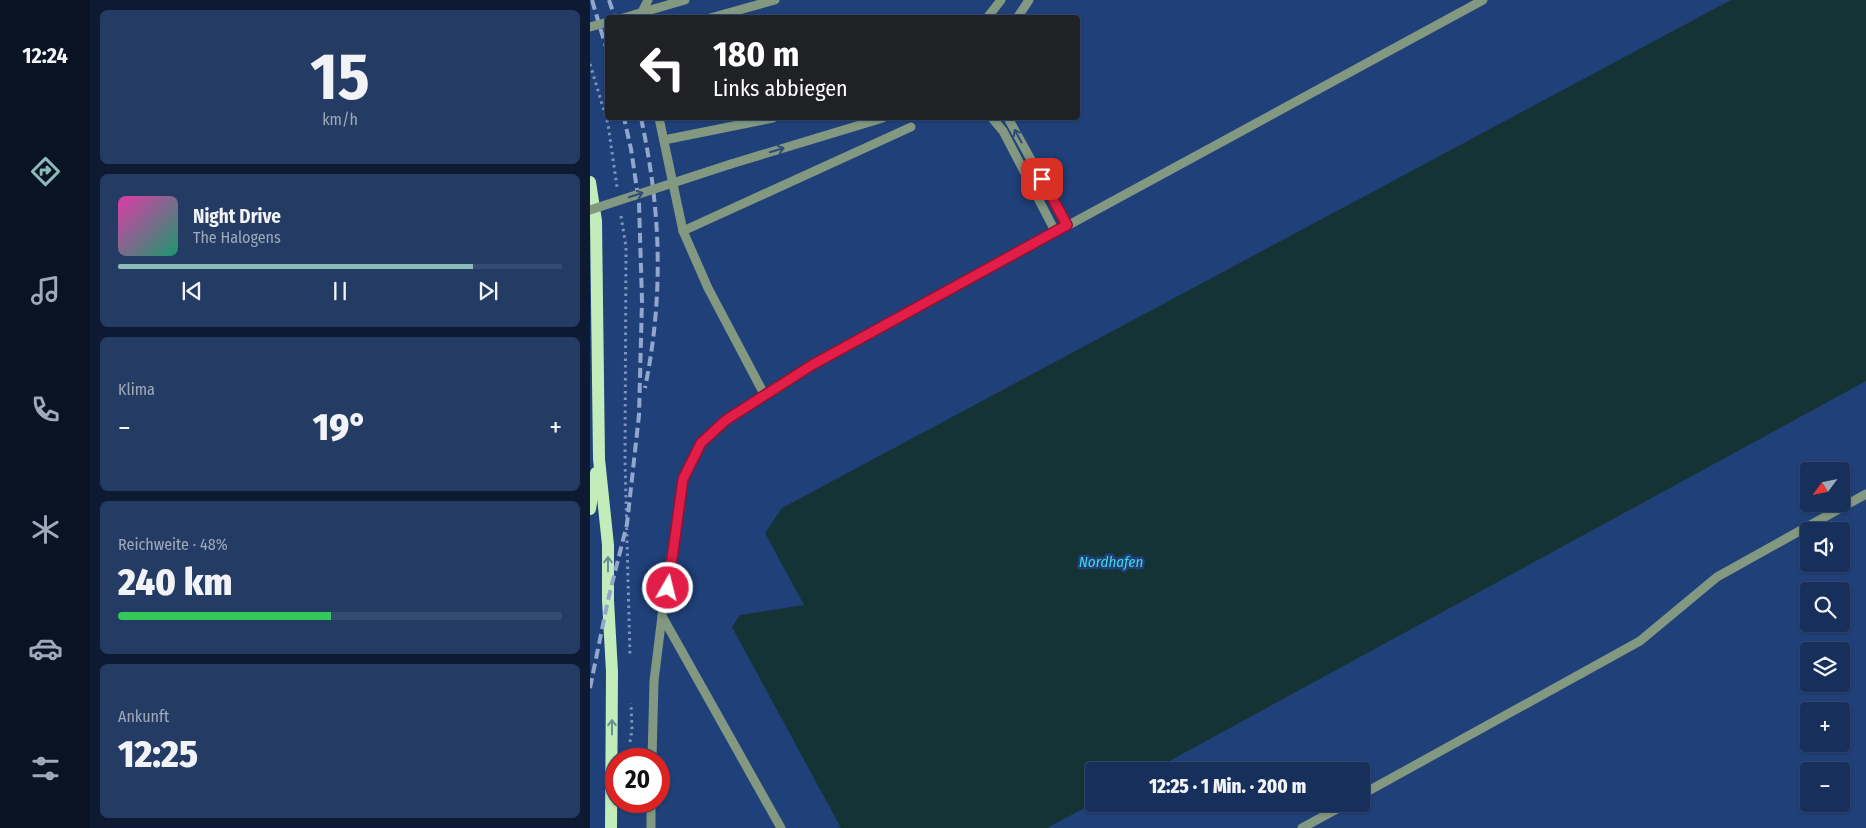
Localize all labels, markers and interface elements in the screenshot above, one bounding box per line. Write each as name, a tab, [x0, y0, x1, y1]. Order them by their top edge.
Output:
text: 180 m	[713, 33, 799, 75]
icon: left	[630, 35, 695, 100]
text: 15	[310, 38, 370, 116]
text: 12:24	[22, 42, 68, 69]
text: Links abbiegen	[713, 75, 848, 102]
text: km/h	[322, 110, 358, 129]
one-way arrow	[1013, 129, 1022, 144]
one-way arrow	[769, 144, 785, 154]
icon: directions	[28, 154, 63, 189]
pin	[1021, 158, 1063, 200]
icon: arrive	[1028, 165, 1056, 193]
one-way arrow	[628, 190, 644, 199]
text: Night Drive	[193, 205, 281, 228]
text: The Halogens	[193, 228, 281, 247]
icon: music	[28, 273, 63, 308]
icon: previous	[178, 277, 206, 305]
icon: pause	[326, 277, 354, 305]
icon: next	[474, 277, 502, 305]
text: Klima	[118, 380, 155, 399]
icon: phone	[28, 392, 63, 427]
text: 19°	[313, 404, 367, 450]
text: −	[118, 411, 131, 444]
text: +	[549, 411, 562, 444]
north arrow	[1800, 462, 1850, 512]
map controls	[1800, 462, 1850, 812]
icon: climate	[28, 512, 63, 547]
button: sound	[1800, 522, 1850, 572]
text: Reichweite · 48%	[118, 535, 228, 554]
water label: Nordhafen	[1079, 553, 1143, 571]
one-way arrow	[603, 557, 613, 573]
text: 240 km	[118, 559, 232, 605]
position arrow	[641, 561, 693, 613]
button: search	[1800, 582, 1850, 632]
icon: car	[28, 631, 63, 666]
button: layers	[1800, 642, 1850, 692]
button: +	[1800, 702, 1850, 752]
text: Ankunft	[118, 707, 169, 726]
one-way arrow	[607, 719, 617, 736]
text: 12:25	[118, 731, 198, 777]
speed limit sign: 20	[605, 748, 670, 813]
icon: filters	[28, 751, 63, 786]
button: −	[1800, 762, 1850, 812]
text: 12:25 · 1 Min. · 200 m	[1149, 775, 1306, 798]

